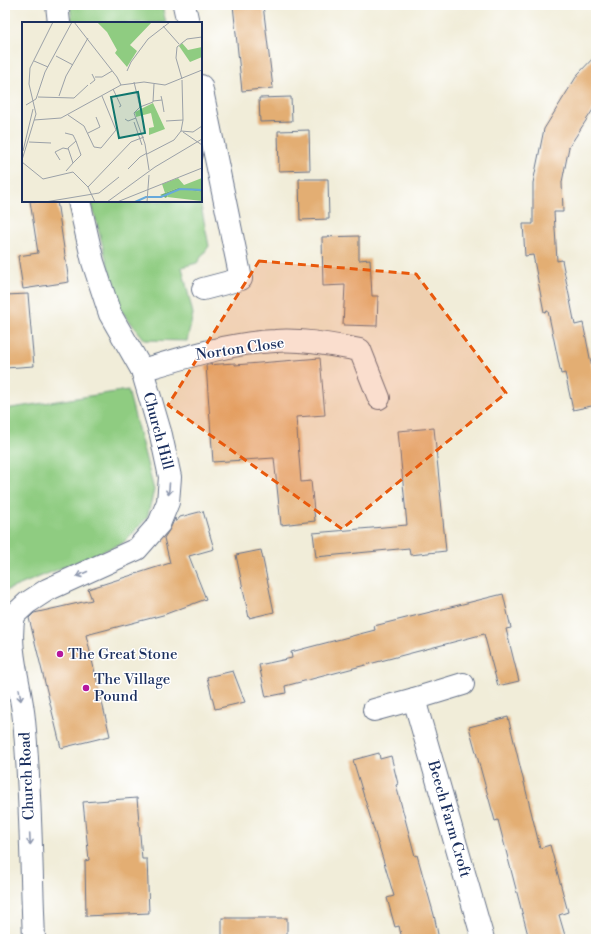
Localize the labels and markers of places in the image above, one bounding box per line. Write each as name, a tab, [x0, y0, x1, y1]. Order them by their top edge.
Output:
place label: The Great Stone	[68, 645, 178, 664]
marker: The Great Stone	[55, 649, 65, 659]
place label: The Village Pound	[94, 670, 170, 706]
marker: The Village Pound	[81, 683, 91, 693]

